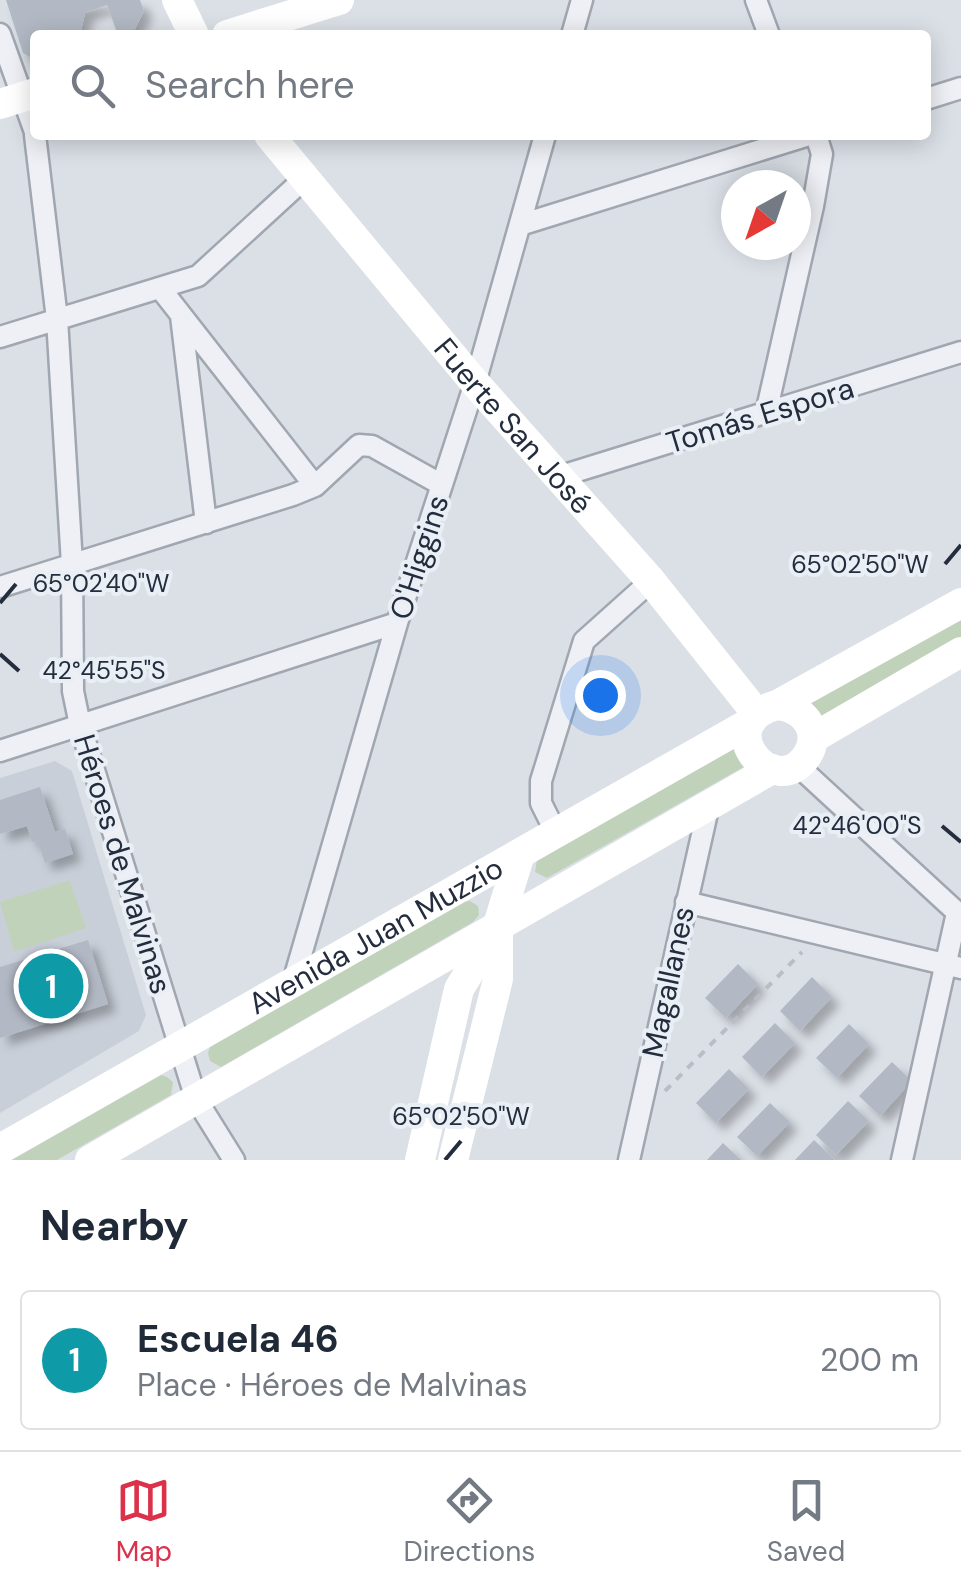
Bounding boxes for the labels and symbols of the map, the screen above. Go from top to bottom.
north arrow [721,170,811,260]
street label: Fuerte San José [426,330,601,522]
street label: Tomás Espora [662,368,858,462]
street label: O'Higgins [381,490,457,624]
text: 65°02'50"W [791,548,929,581]
text: 65°02'40"W [33,567,169,600]
text: 42°45'55"S [42,654,166,687]
your location [575,670,626,721]
street label: Héroes de Malvinas [65,729,181,999]
text: 42°46'00"S [793,809,921,842]
street label: Avenida Juan Muzzio [241,848,510,1023]
street label: Magallanes [633,903,703,1061]
pin: 1 [18,948,84,1024]
text: 65°02'50"W [392,1100,530,1133]

